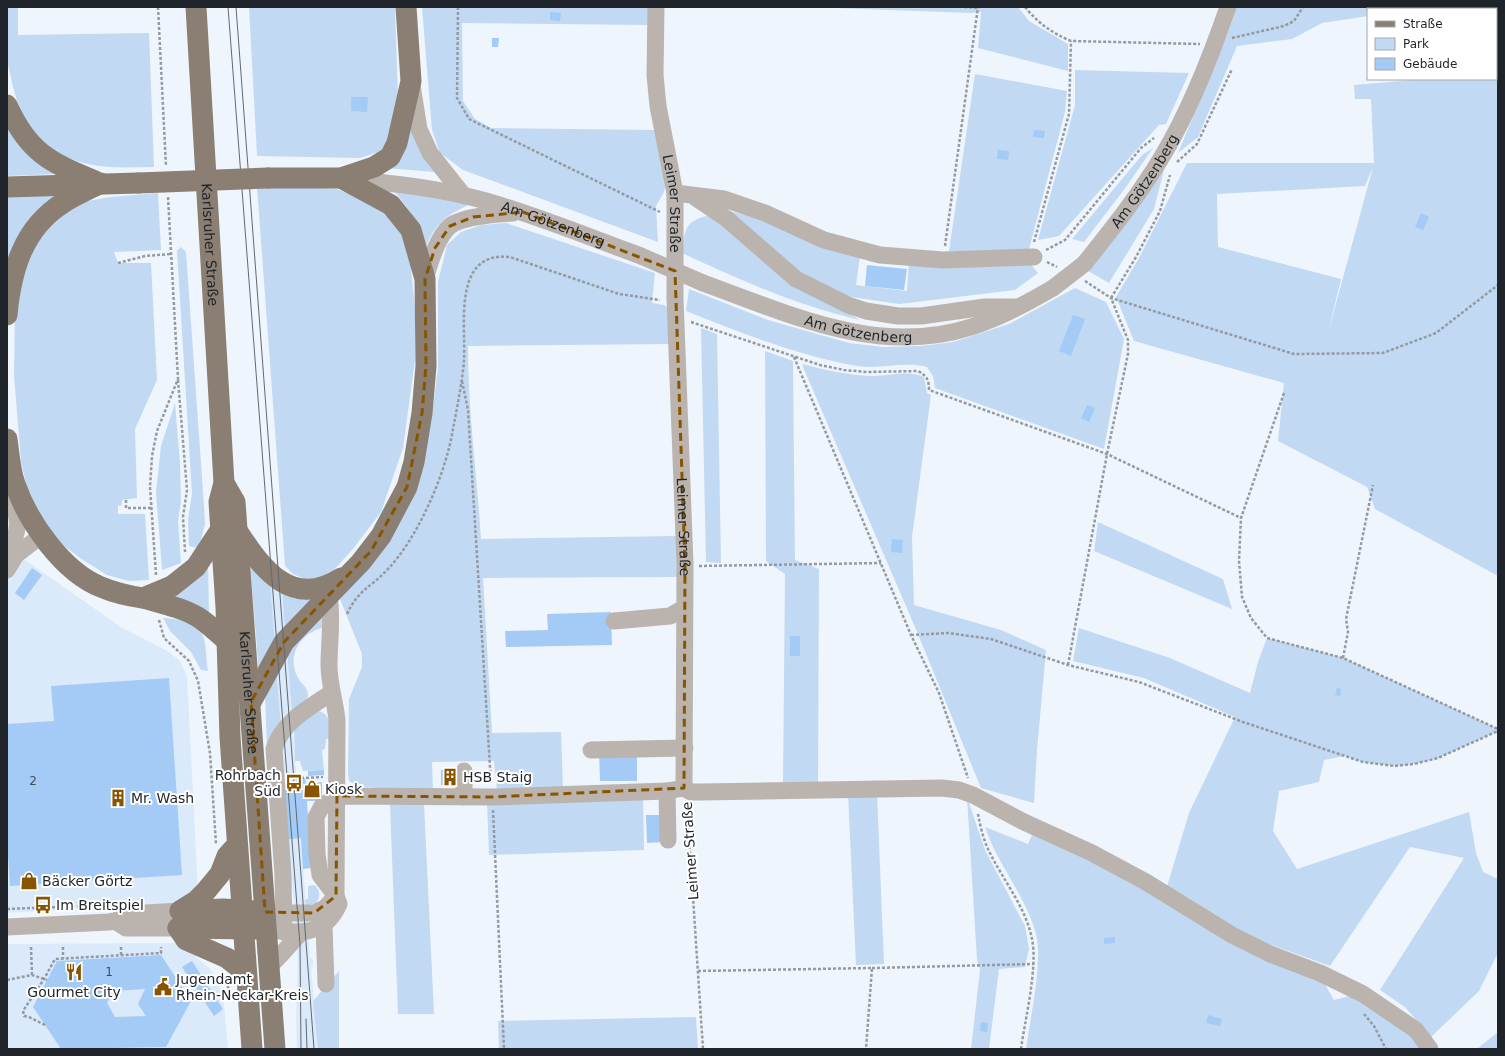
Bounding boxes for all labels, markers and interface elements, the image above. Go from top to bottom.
legend [1367,8,1497,80]
text: Straße [1403,17,1443,31]
text: Park [1403,37,1429,51]
text: Gebäude [1403,57,1457,71]
street label: Am Götzenberg [1108,131,1181,231]
street label: Leimer Straße [660,153,683,253]
street label: Karlsruher Straße [198,183,222,306]
street label: Am Götzenberg [499,198,607,250]
street label: Am Götzenberg [803,312,912,345]
street label: Leimer Straße [674,477,693,576]
street label: Karlsruher Straße [236,631,261,754]
place label: Rohrbach Süd [215,767,281,799]
building icon: HSB Staig [440,767,460,787]
place label: HSB Staig [463,769,532,785]
bus stop icon: Rohrbach Süd [284,773,304,793]
house number: 2 [29,774,37,788]
shop icon: Kiosk [302,779,322,799]
place label: Kiosk [325,781,363,797]
building icon: Mr. Wash [108,788,128,808]
place label: Mr. Wash [131,790,194,806]
street label: Leimer Straße [679,801,701,901]
shop icon: Bäcker Görtz [19,871,39,891]
place label: Bäcker Görtz [42,873,132,889]
bus stop icon: Im Breitspiel [33,895,53,915]
place label: Im Breitspiel [56,897,144,913]
restaurant icon: Gourmet City [64,962,84,982]
house number: 1 [105,965,113,979]
place label: Jugendamt Rhein-Neckar-Kreis [175,971,309,1003]
public building icon: Jugendamt Rhein-Neckar-Kreis [153,977,173,997]
place label: Gourmet City [27,984,121,1000]

